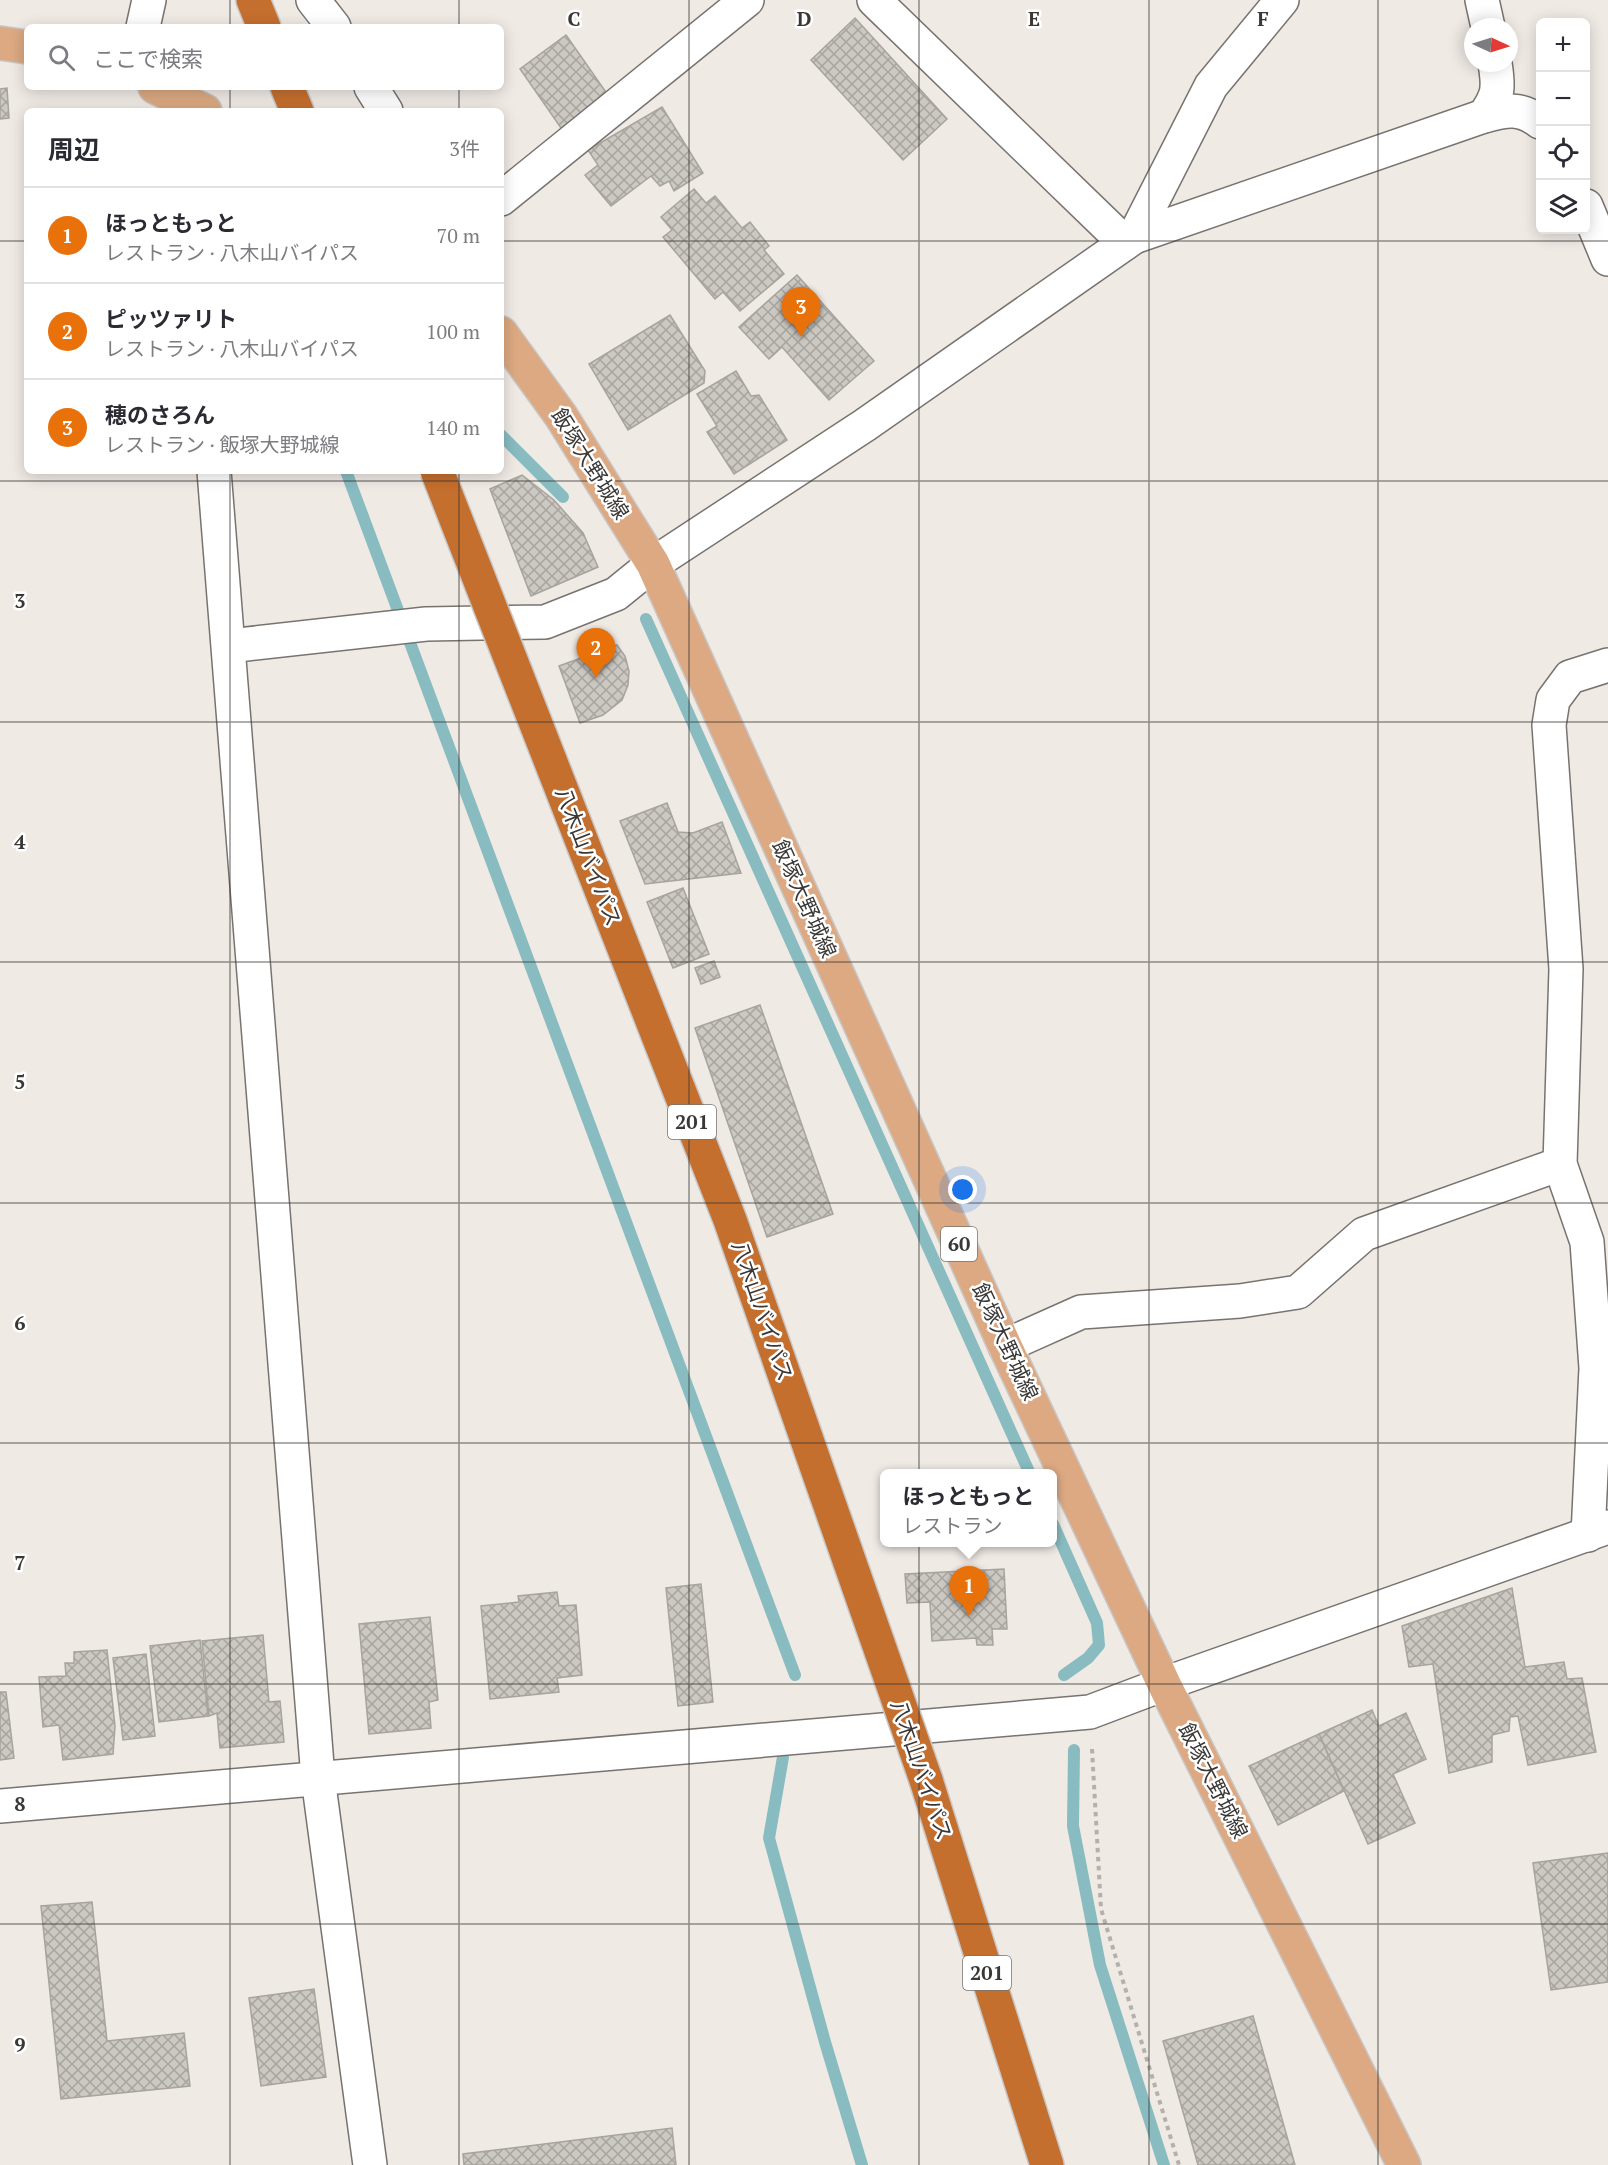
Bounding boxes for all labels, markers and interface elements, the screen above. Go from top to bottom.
text: C [567,5,581,32]
text: D [797,5,811,32]
text: E [1028,5,1040,32]
text: F [1257,5,1269,32]
north arrow [1464,18,1518,72]
map controls [1536,18,1590,234]
button: + [1536,18,1590,72]
search box [24,24,504,90]
icon: search [45,41,78,74]
text: ここで検索 [93,44,203,73]
button: − [1536,72,1590,126]
button: locate [1536,126,1590,180]
text: 周辺 [48,132,100,166]
text: 3件 [449,135,480,162]
button: layers [1536,180,1590,234]
text: ほっともっと [105,208,237,237]
text: 1 [62,222,73,249]
text: 70 m [437,222,480,249]
text: レストラン · 八木山バイパス [105,239,359,266]
pin: 3 [782,288,820,337]
text: ピッツァリト [105,304,237,333]
text: 2 [62,318,73,345]
text: 100 m [426,318,480,345]
text: レストラン · 八木山バイパス [105,335,359,362]
text: 穂のさろん [105,400,215,429]
street label: 飯塚大野城線 [546,403,636,524]
text: 3 [62,414,73,441]
text: 140 m [426,414,480,441]
text: レストラン · 飯塚大野城線 [105,431,340,458]
text: 3 [14,587,26,614]
pin: 2 [576,628,616,678]
street label: 八木山バイパス [550,783,628,930]
text: 4 [14,828,26,855]
street label: 飯塚大野城線 [766,835,843,962]
text: 5 [14,1068,26,1095]
road number: 201 [668,1105,716,1139]
your location [948,1175,977,1204]
road number: 60 [941,1227,977,1261]
street label: 八木山バイパス [726,1237,800,1385]
street label: 飯塚大野城線 [967,1279,1045,1405]
text: 6 [14,1309,26,1336]
popup [880,1469,1057,1547]
text: ほっともっと [902,1481,1035,1510]
text: レストラン [902,1512,1002,1539]
text: 7 [14,1549,26,1576]
pin: 1 [950,1566,988,1616]
street label: 八木山バイパス [885,1696,959,1844]
street label: 飯塚大野城線 [1173,1718,1255,1843]
text: 8 [14,1790,26,1817]
road number: 201 [963,1956,1011,1990]
text: 9 [14,2031,26,2058]

